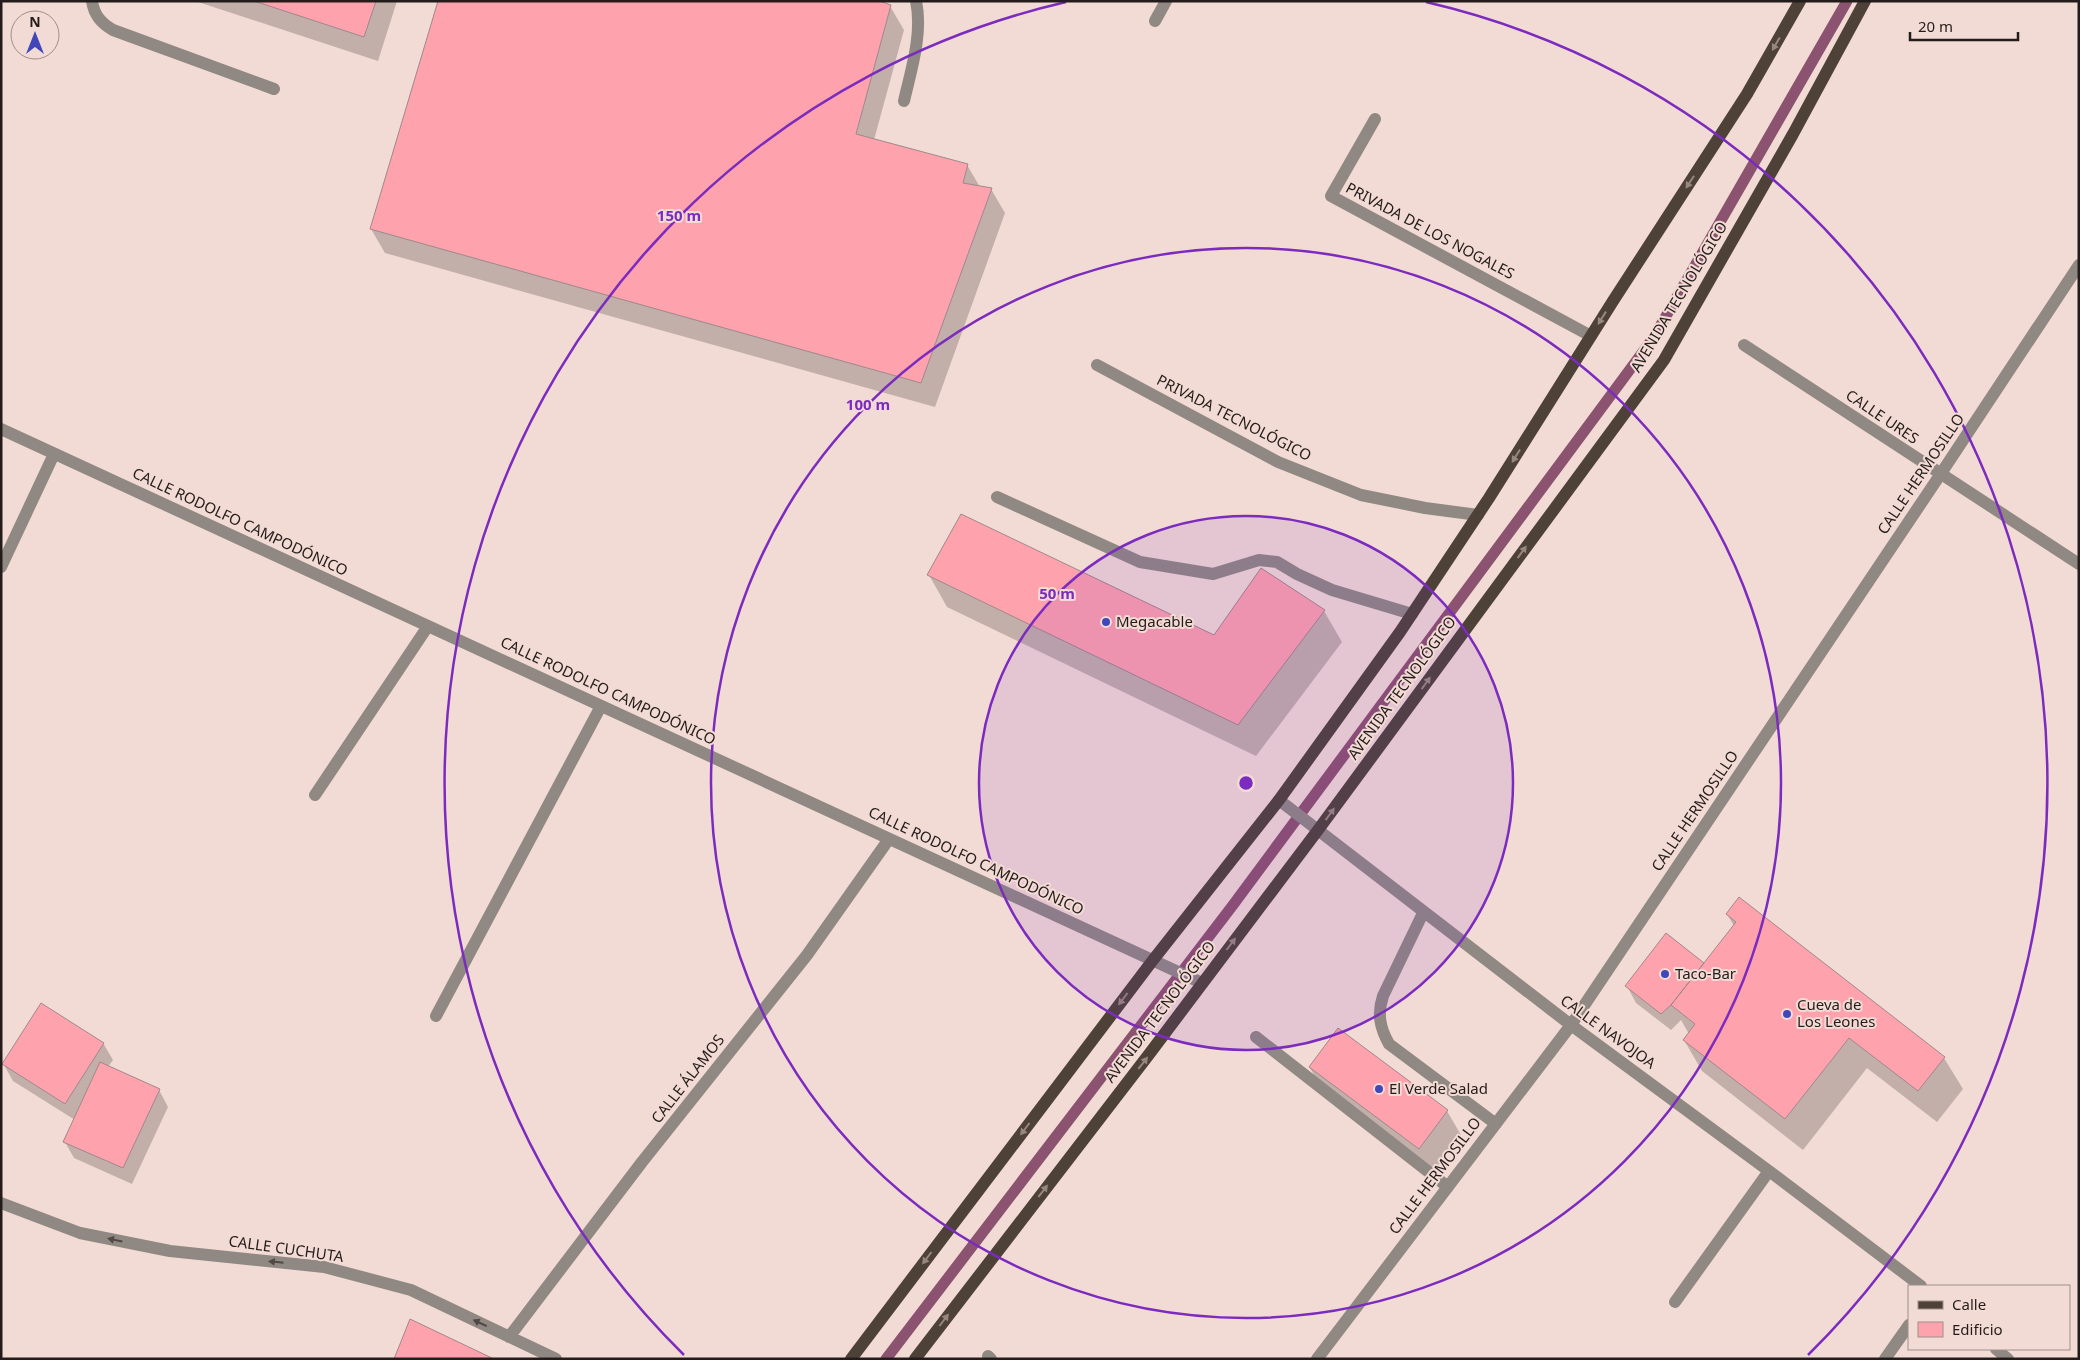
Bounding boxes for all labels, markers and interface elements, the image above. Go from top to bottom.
north arrow [10,10,60,60]
scale bar [1910,10,2018,42]
text: N [29,12,41,31]
text: 20 m [1918,16,1953,36]
one-way arrow [1771,37,1780,50]
one-way arrow [1685,175,1695,189]
street label: PRIVADA DE LOS NOGALES [1343,177,1518,283]
text: 150 m [657,205,701,225]
street label: AVENIDA TECNOLÓGICO [1625,217,1731,376]
one-way arrow [1597,312,1607,325]
street label: PRIVADA TECNOLÓGICO [1154,369,1315,465]
street label: CALLE URES [1842,384,1923,448]
text: 100 m [846,394,890,414]
street label: CALLE HERMOSILLO [1872,409,1968,538]
one-way arrow [1511,449,1520,463]
street label: CALLE RODOLFO CAMPODÓNICO [129,462,351,580]
one-way arrow [1517,546,1527,559]
text: 50 m [1039,583,1075,603]
place label: Megacable [1116,611,1193,631]
street label: AVENIDA TECNOLÓGICO [1342,612,1460,763]
marker: Megacable [1100,616,1112,628]
street label: CALLE RODOLFO CAMPODÓNICO [497,631,719,749]
one-way arrow [1420,677,1431,690]
street label: CALLE HERMOSILLO [1646,746,1742,875]
centre of rings [1237,774,1255,792]
street label: CALLE RODOLFO CAMPODÓNICO [865,801,1087,919]
one-way arrow [1324,808,1335,821]
street label: AVENIDA TECNOLÓGICO [1099,937,1219,1086]
one-way arrow [1226,938,1237,951]
place label: Taco-Bar [1675,963,1736,983]
marker: Taco-Bar [1659,968,1671,980]
street label: CALLE NAVOJOA [1557,990,1661,1073]
one-way arrow [1118,992,1128,1006]
place label: Cueva de Los Leones [1797,994,1875,1031]
marker: Cueva de Los Leones [1781,1008,1793,1020]
street label: CALLE ÁLAMOS [646,1030,728,1127]
one-way arrow [1137,1057,1148,1070]
place label: El Verde Salad [1389,1078,1488,1098]
marker: El Verde Salad [1373,1083,1385,1095]
street label: CALLE HERMOSILLO [1384,1113,1485,1238]
one-way arrow [1020,1122,1030,1136]
one-way arrow [1038,1185,1049,1198]
street label: CALLE CUCHUTA [227,1230,345,1266]
one-way arrow [107,1236,122,1244]
one-way arrow [922,1251,933,1264]
one-way arrow [267,1258,283,1266]
legend [1908,1285,2070,1350]
text: Calle [1952,1294,1986,1314]
one-way arrow [939,1313,949,1327]
one-way arrow [473,1319,487,1327]
text: Edificio [1952,1319,2003,1339]

